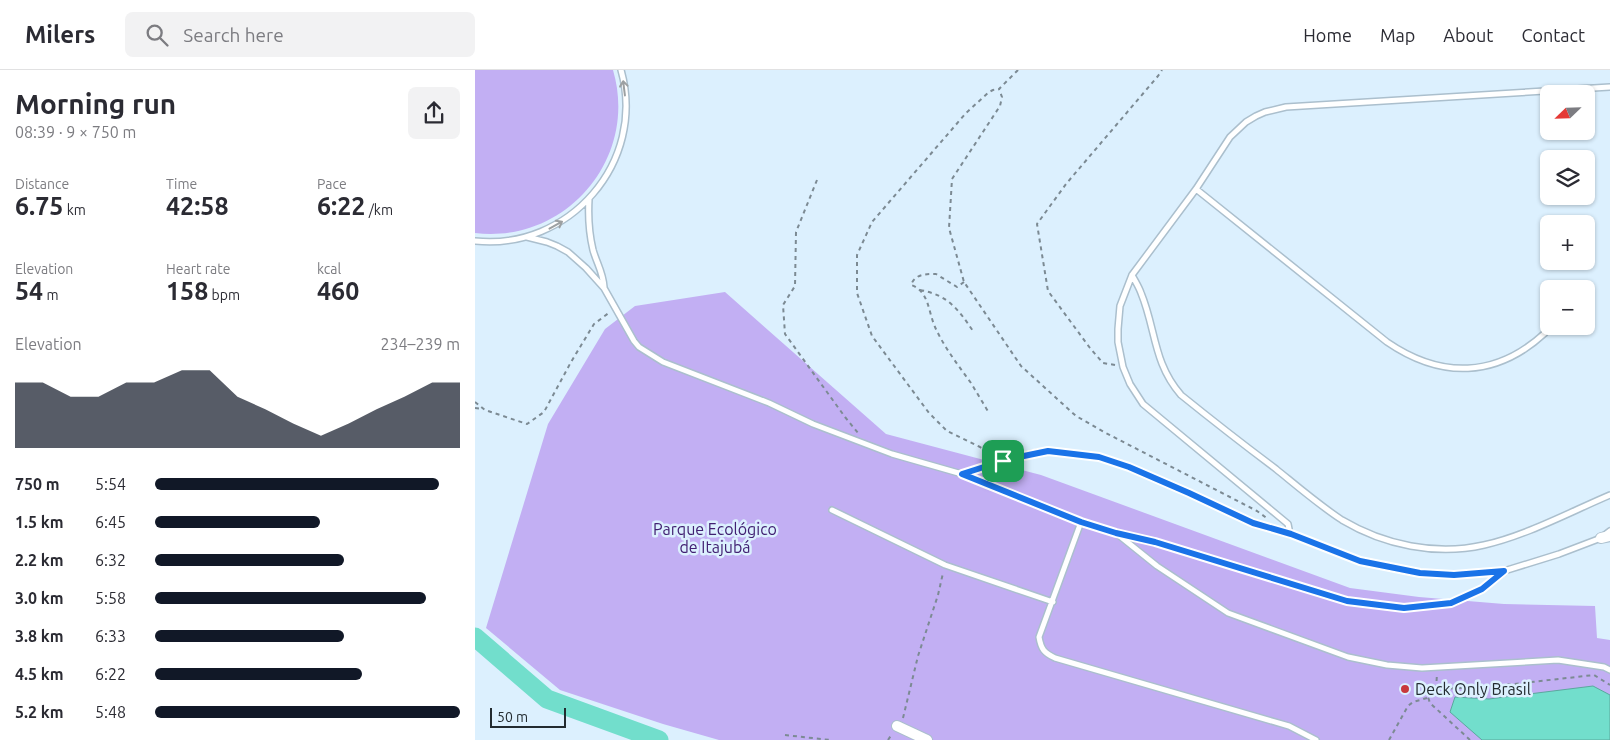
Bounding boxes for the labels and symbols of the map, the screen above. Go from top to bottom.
one-way arrow [619,81,629,97]
north arrow [1540,85,1595,140]
one-way arrow [548,219,562,229]
pin [982,440,1024,482]
park label: Parque Ecológico de Itajubá [653,520,777,556]
place label: Deck Only Brasil [1415,680,1531,698]
marker: Deck Only Brasil [1399,683,1411,695]
scale bar [490,705,566,728]

